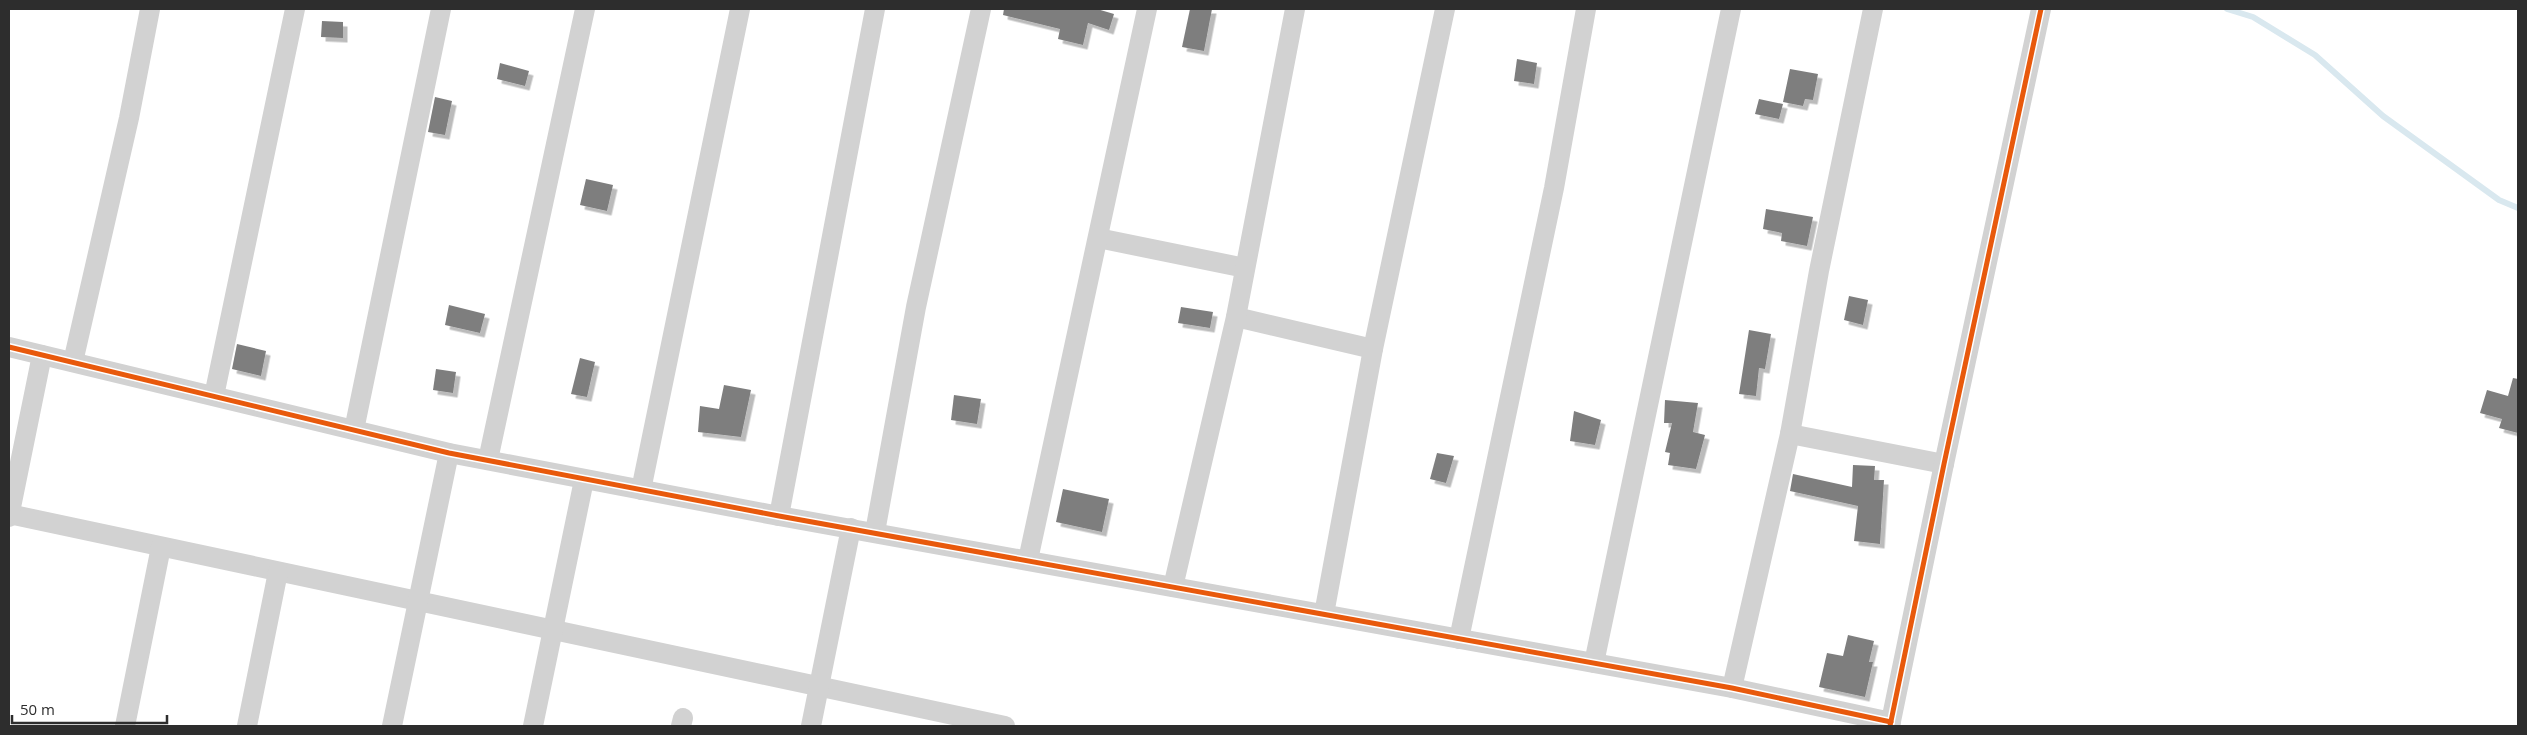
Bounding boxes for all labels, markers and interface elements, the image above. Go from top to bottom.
scale bar [12,692,168,724]
text: 50 m [20,699,55,719]

